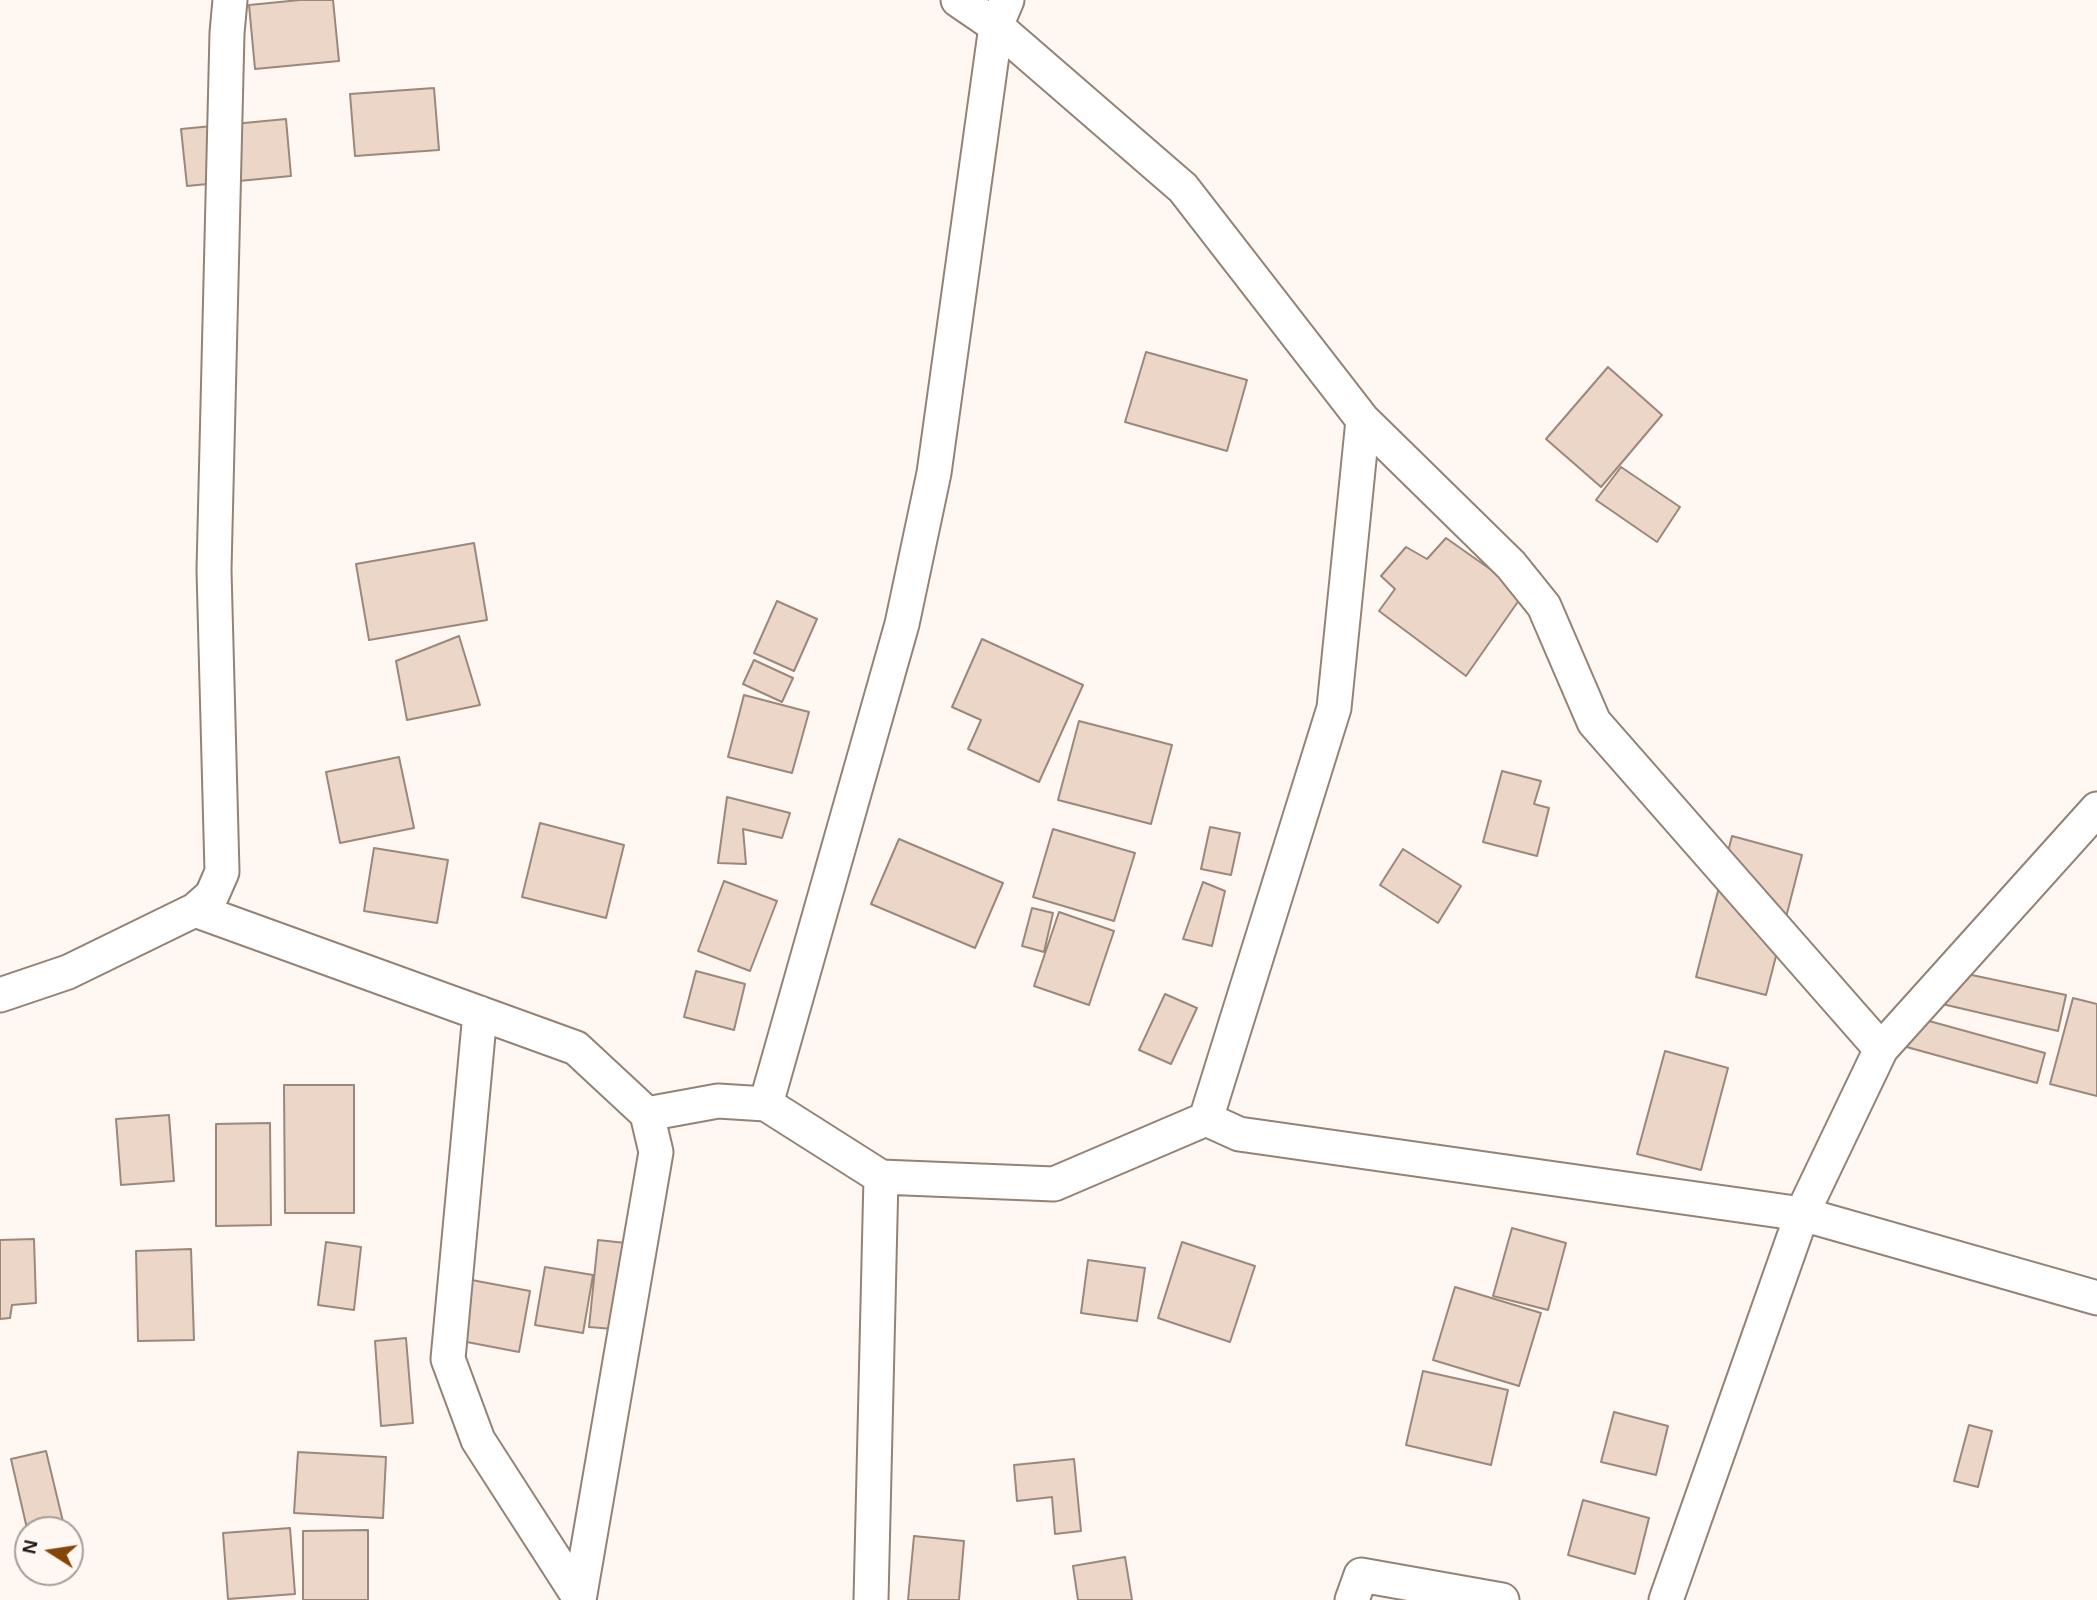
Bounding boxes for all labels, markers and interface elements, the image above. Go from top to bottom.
north arrow [14,1516,84,1586]
text: N [18,1538,42,1556]

